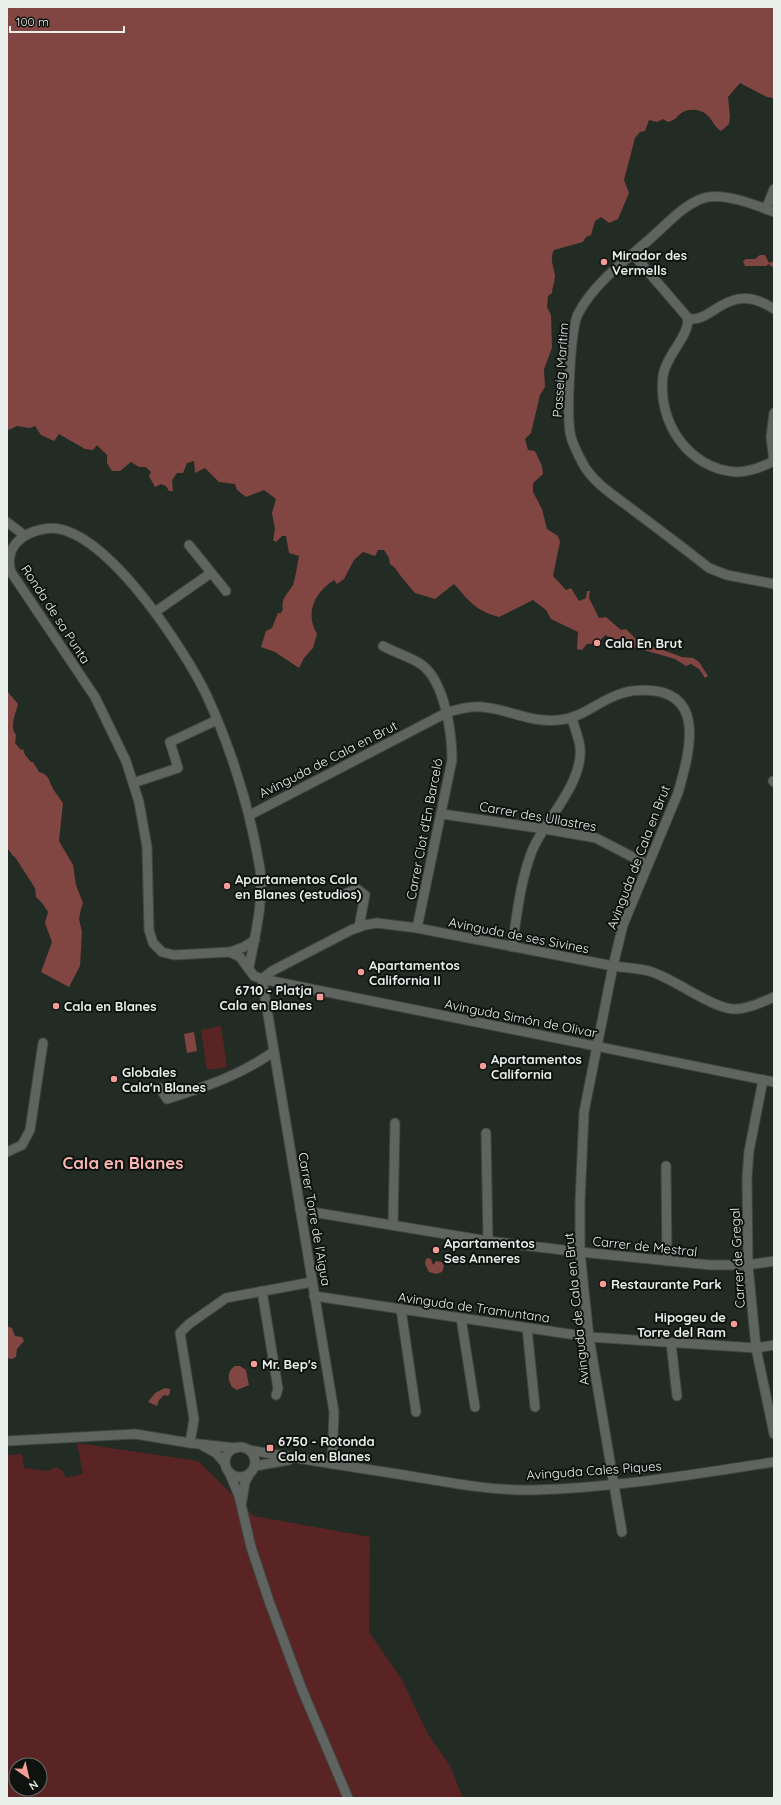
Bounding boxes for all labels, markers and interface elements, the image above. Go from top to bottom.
scale bar [10,8,124,34]
text: 100 m [16,14,49,29]
place label: Mirador des Vermells [612,247,687,278]
marker: Mirador des Vermells [599,257,609,267]
street label: Passeig Marítim [549,322,571,418]
street label: Ronda de sa Punta [18,562,94,666]
place label: Cala En Brut [605,635,683,651]
marker: Cala En Brut [592,638,602,648]
street label: Avinguda de Cala en Brut [256,717,400,801]
street label: Carrer Clot d'En Barceló [402,757,446,901]
street label: Avinguda de Cala en Brut [603,783,673,931]
street label: Carrer des Ullastres [478,798,598,834]
place label: Apartamentos Cala en Blanes (estudios) [235,871,362,902]
marker: Apartamentos Cala en Blanes (estudios) [222,881,232,891]
street label: Avinguda de ses Sivines [448,914,590,956]
place label: Apartamentos California II [369,957,460,988]
marker: Apartamentos California II [356,967,366,977]
place label: 6710 - Platja Cala en Blanes [219,982,312,1013]
marker: 6710 - Platja Cala en Blanes [315,992,325,1002]
street label: Avinguda Simón de Olivar [443,995,599,1041]
place label: Cala en Blanes [64,998,157,1014]
marker: Cala en Blanes [51,1001,61,1011]
place label: Apartamentos California [491,1051,582,1082]
marker: Apartamentos California [478,1061,488,1071]
place label: Globales Cala'n Blanes [122,1064,206,1095]
marker: Globales Cala'n Blanes [109,1074,119,1084]
street label: Carrer Torre de l'Aigua [295,1151,335,1287]
district label: Cala en Blanes [63,1152,184,1173]
street label: Carrer de Gregal [726,1207,748,1309]
street label: Avinguda de Cala en Brut [560,1232,592,1386]
street label: Carrer de Mestral [592,1233,698,1259]
place label: Apartamentos Ses Anneres [444,1235,535,1266]
marker: Apartamentos Ses Anneres [431,1245,441,1255]
place label: Restaurante Park [611,1276,722,1292]
marker: Restaurante Park [598,1279,608,1289]
street label: Avinguda de Tramuntana [397,1288,551,1326]
place label: Hipogeu de Torre del Ram [637,1309,726,1340]
marker: Hipogeu de Torre del Ram [729,1319,739,1329]
place label: Mr. Bep's [262,1356,317,1372]
marker: Mr. Bep's [249,1359,259,1369]
place label: 6750 - Rotonda Cala en Blanes [278,1433,375,1464]
marker: 6750 - Rotonda Cala en Blanes [265,1443,275,1453]
street label: Avinguda Cales Piques [526,1457,662,1483]
north arrow [8,1757,48,1797]
text: N [26,1777,41,1793]

